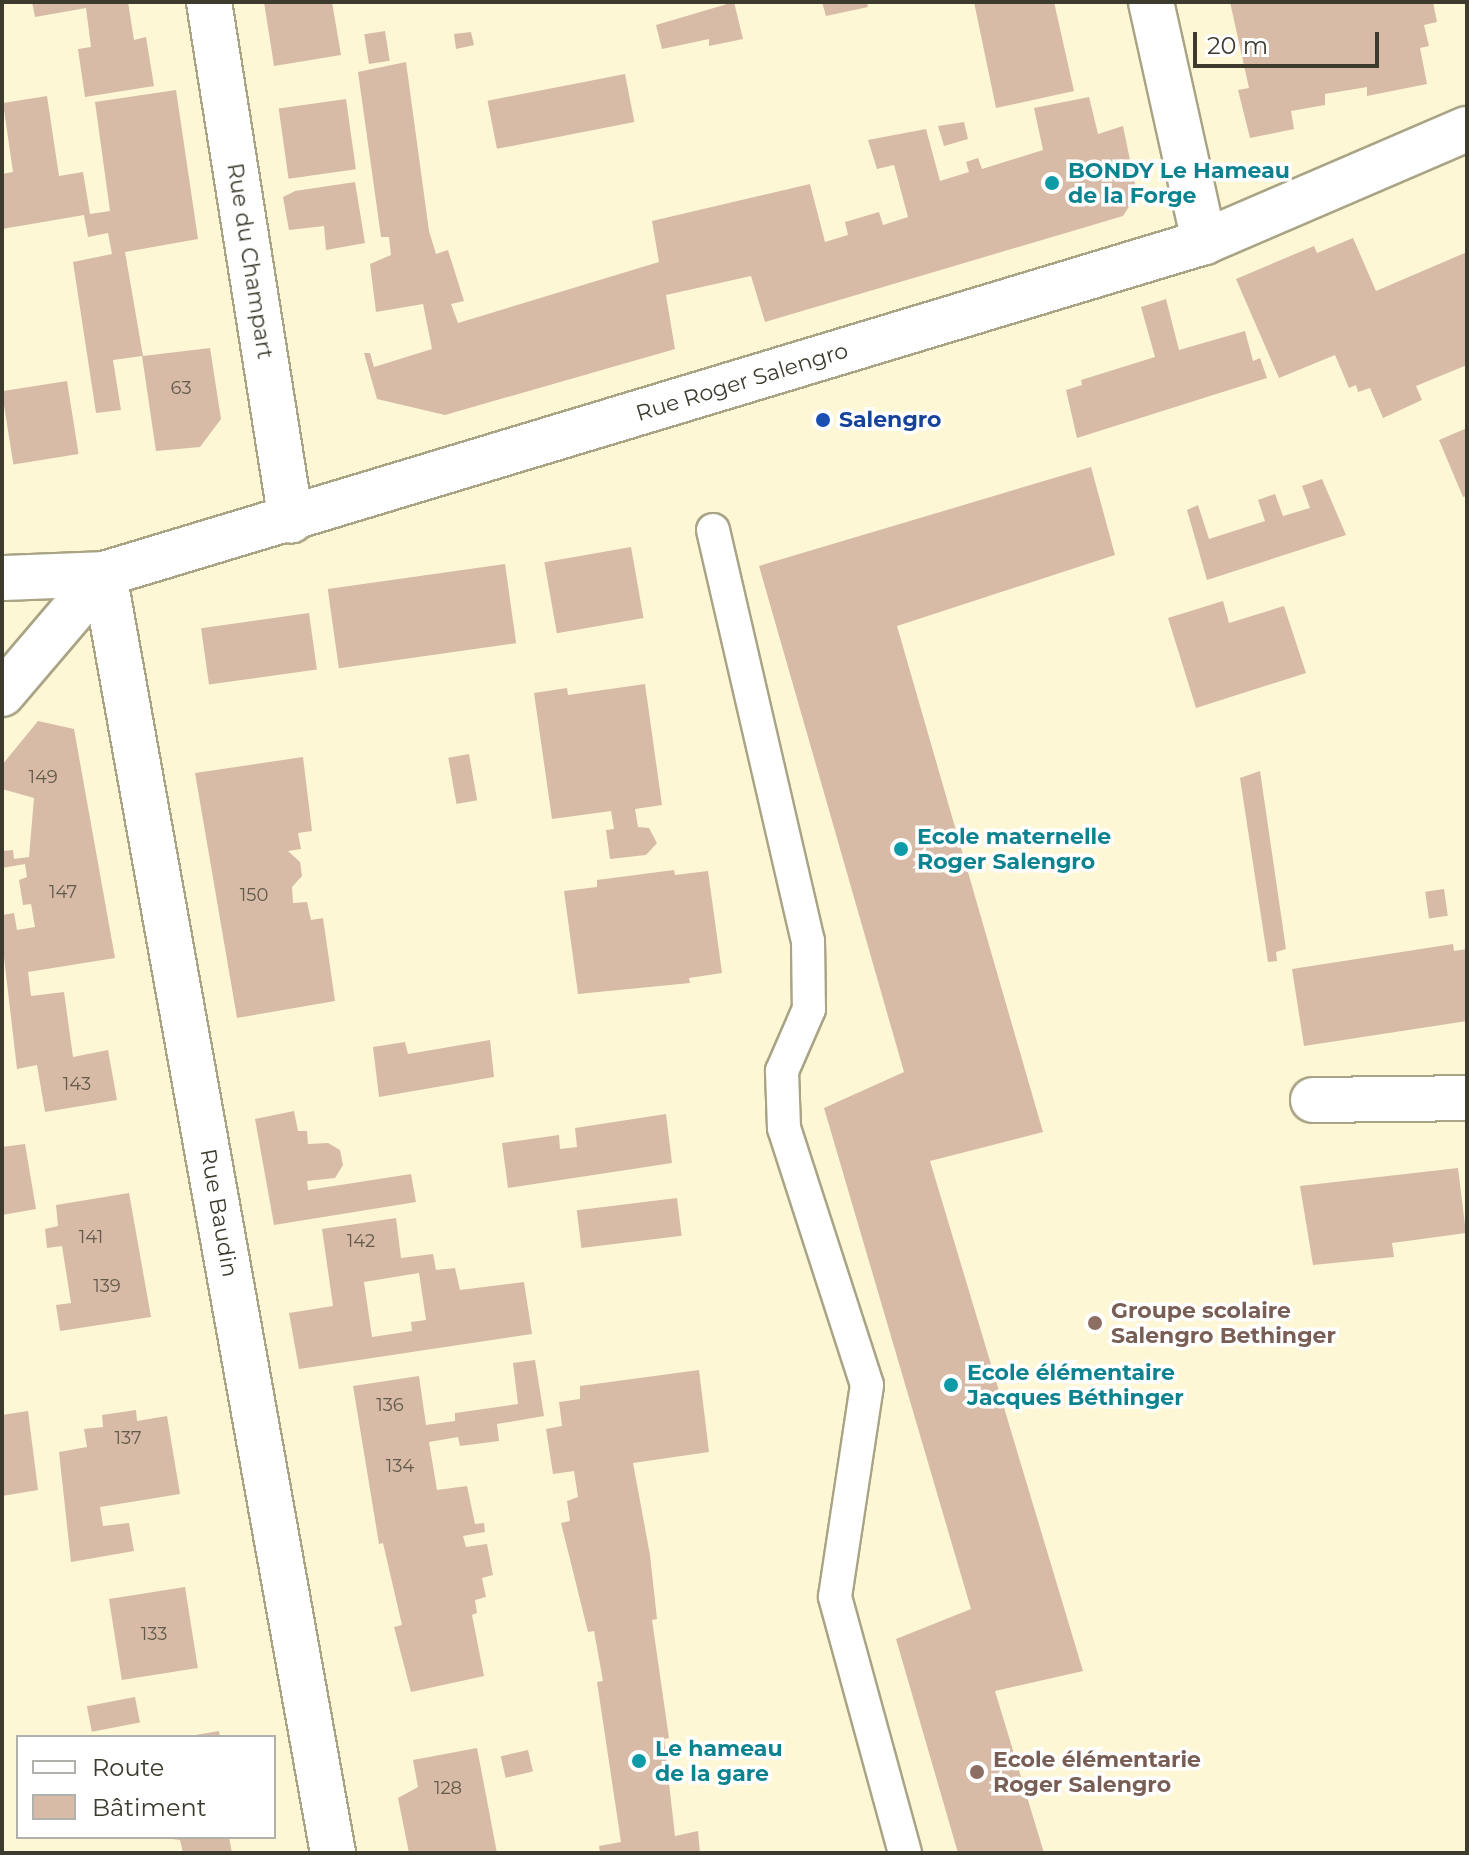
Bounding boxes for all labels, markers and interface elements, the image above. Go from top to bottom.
scale bar [1197,16,1383,66]
text: 20 m [1207,31,1268,60]
place label: BONDY Le Hameau de la Forge [1068,157,1290,208]
street label: Rue du Champart [221,161,279,361]
marker: BONDY Le Hameau de la Forge [1043,174,1061,192]
street label: Rue Roger Salengro [633,337,851,427]
house number: 63 [170,377,192,399]
place label: Salengro [839,407,942,433]
marker: Salengro [814,411,832,429]
house number: 149 [28,766,58,788]
place label: Ecole maternelle Roger Salengro [917,823,1111,874]
marker: Ecole maternelle Roger Salengro [892,840,910,858]
house number: 147 [49,881,77,903]
house number: 150 [240,884,268,906]
house number: 143 [63,1073,91,1095]
street label: Rue Baudin [195,1147,243,1279]
house number: 141 [79,1226,103,1248]
house number: 142 [347,1230,375,1252]
house number: 139 [93,1275,121,1297]
place label: Groupe scolaire Salengro Bethinger [1111,1297,1336,1348]
marker: Groupe scolaire Salengro Bethinger [1086,1314,1104,1332]
place label: Ecole élémentaire Jacques Béthinger [967,1359,1184,1410]
marker: Ecole élémentaire Jacques Béthinger [942,1376,960,1394]
house number: 136 [376,1394,404,1416]
house number: 137 [114,1427,142,1449]
house number: 134 [386,1455,414,1477]
house number: 133 [141,1623,167,1645]
legend [16,1735,276,1839]
place label: Le hameau de la gare [655,1735,782,1786]
place label: Ecole élémentarie Roger Salengro [993,1746,1201,1798]
marker: Le hameau de la gare [630,1752,648,1770]
text: Route [92,1753,164,1782]
marker: Ecole élémentarie Roger Salengro [968,1763,986,1781]
house number: 128 [434,1777,462,1799]
text: Bâtiment [92,1793,206,1822]

